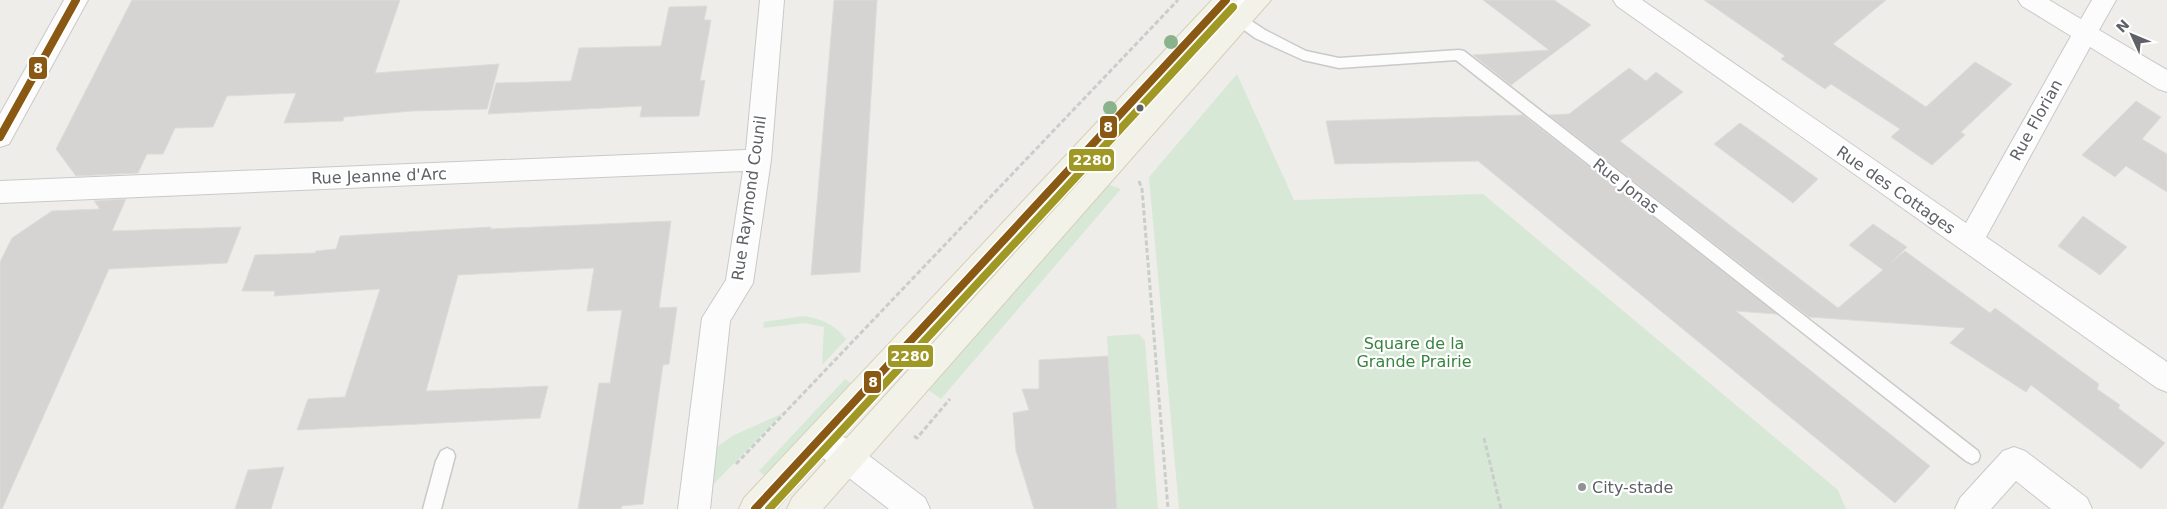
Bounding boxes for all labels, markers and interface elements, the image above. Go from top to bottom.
north arrow [2107,10,2157,60]
text: N [2113,16,2132,36]
line badge: 8 [28,56,48,80]
text: 8 [33,60,43,76]
street label: Rue Florian [2006,76,2066,164]
unlabelled marker [1135,103,1145,113]
street label: Rue Raymond Counil [728,114,770,282]
line badge: 8 [1099,115,1118,139]
text: 8 [1103,119,1113,135]
street label: Rue des Cottages [1833,142,1959,238]
line badge: 2280 [1068,148,1115,172]
text: 2280 [1073,152,1112,168]
street label: Rue Jonas [1589,154,1663,218]
street label: Rue Jeanne d'Arc [311,164,447,188]
park label: Square de la Grande Prairie [1356,334,1472,371]
line badge: 2280 [887,344,934,368]
text: 2280 [891,348,930,364]
line badge: 8 [863,370,882,394]
text: 8 [868,374,878,390]
place label: City-stade [1592,478,1673,497]
marker: City-stade [1576,481,1588,493]

